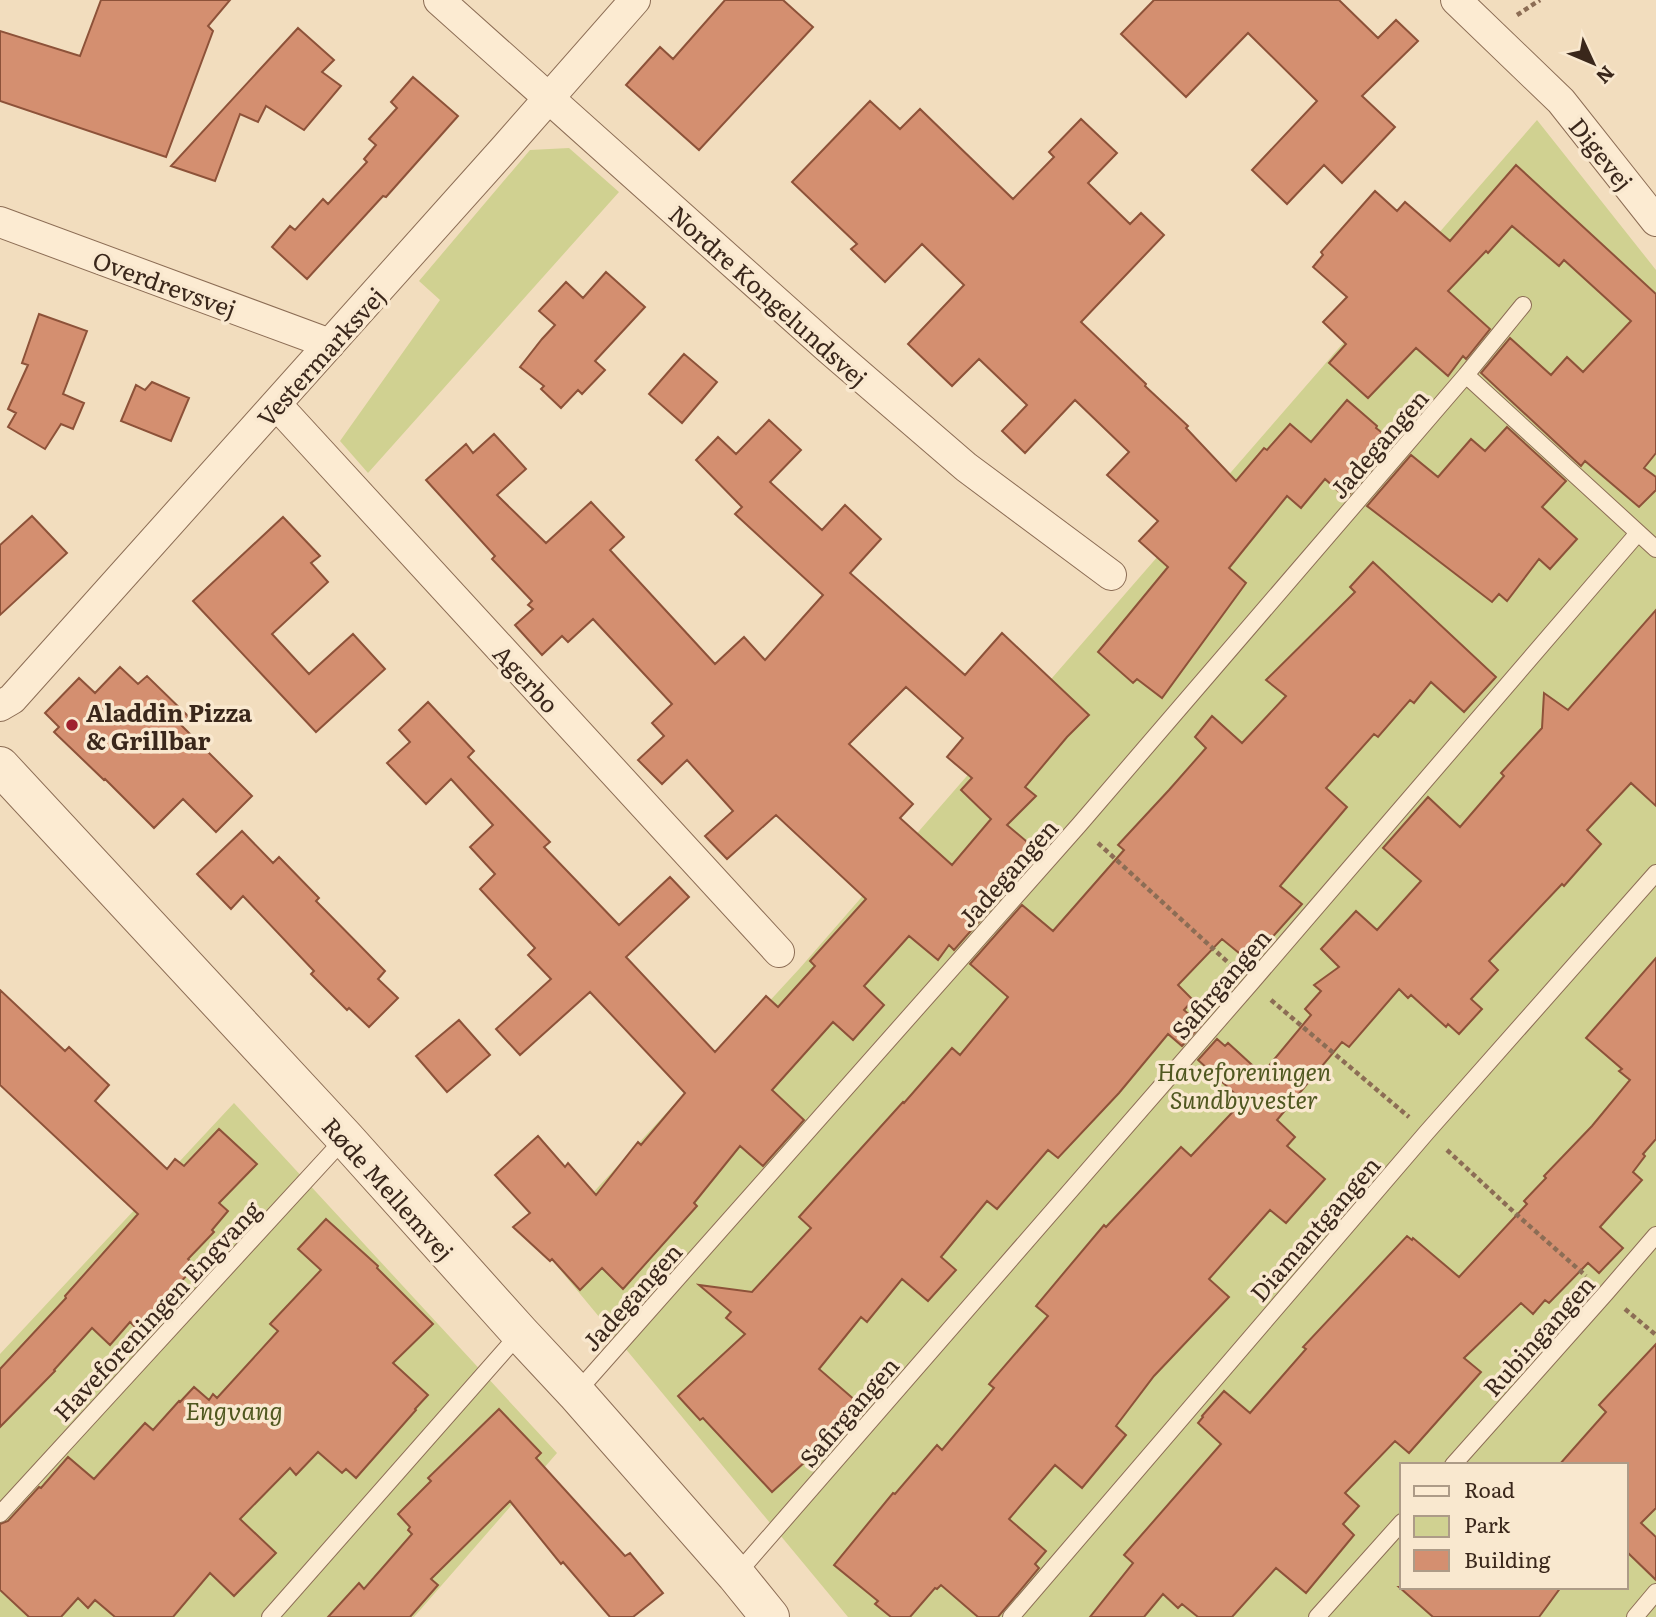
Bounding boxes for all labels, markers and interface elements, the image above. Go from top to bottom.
north arrow [1558,28,1628,98]
text: N [1590,60,1622,91]
street label: Digevej [1562,109,1642,197]
street label: Nordre Kongelundsvej [662,196,876,394]
street label: Overdrevsvej [88,241,242,325]
street label: Vestermarksvej [248,279,392,433]
street label: Jadegangen [1321,381,1436,505]
street label: Agerbo [486,636,568,720]
place label: Aladdin Pizza & Grillbar [86,694,252,757]
marker: Aladdin Pizza & Grillbar [64,717,80,733]
street label: Jadegangen [949,810,1065,934]
street label: Safirgangen [1162,920,1278,1046]
park label: Haveforeningen Sundbyvester [1157,1053,1331,1116]
street label: Røde Mellemvej [315,1109,463,1267]
street label: Diamantgangen [1241,1148,1387,1308]
street label: Haveforeningen Engvang [46,1194,266,1426]
street label: Jadegangen [573,1234,689,1358]
street label: Rubingangen [1474,1267,1602,1403]
street label: Safirgangen [790,1348,906,1474]
park label: Engvang [185,1395,283,1423]
legend [1400,1463,1628,1589]
text: Road [1464,1473,1515,1504]
text: Park [1464,1508,1510,1539]
text: Building [1464,1543,1551,1574]

